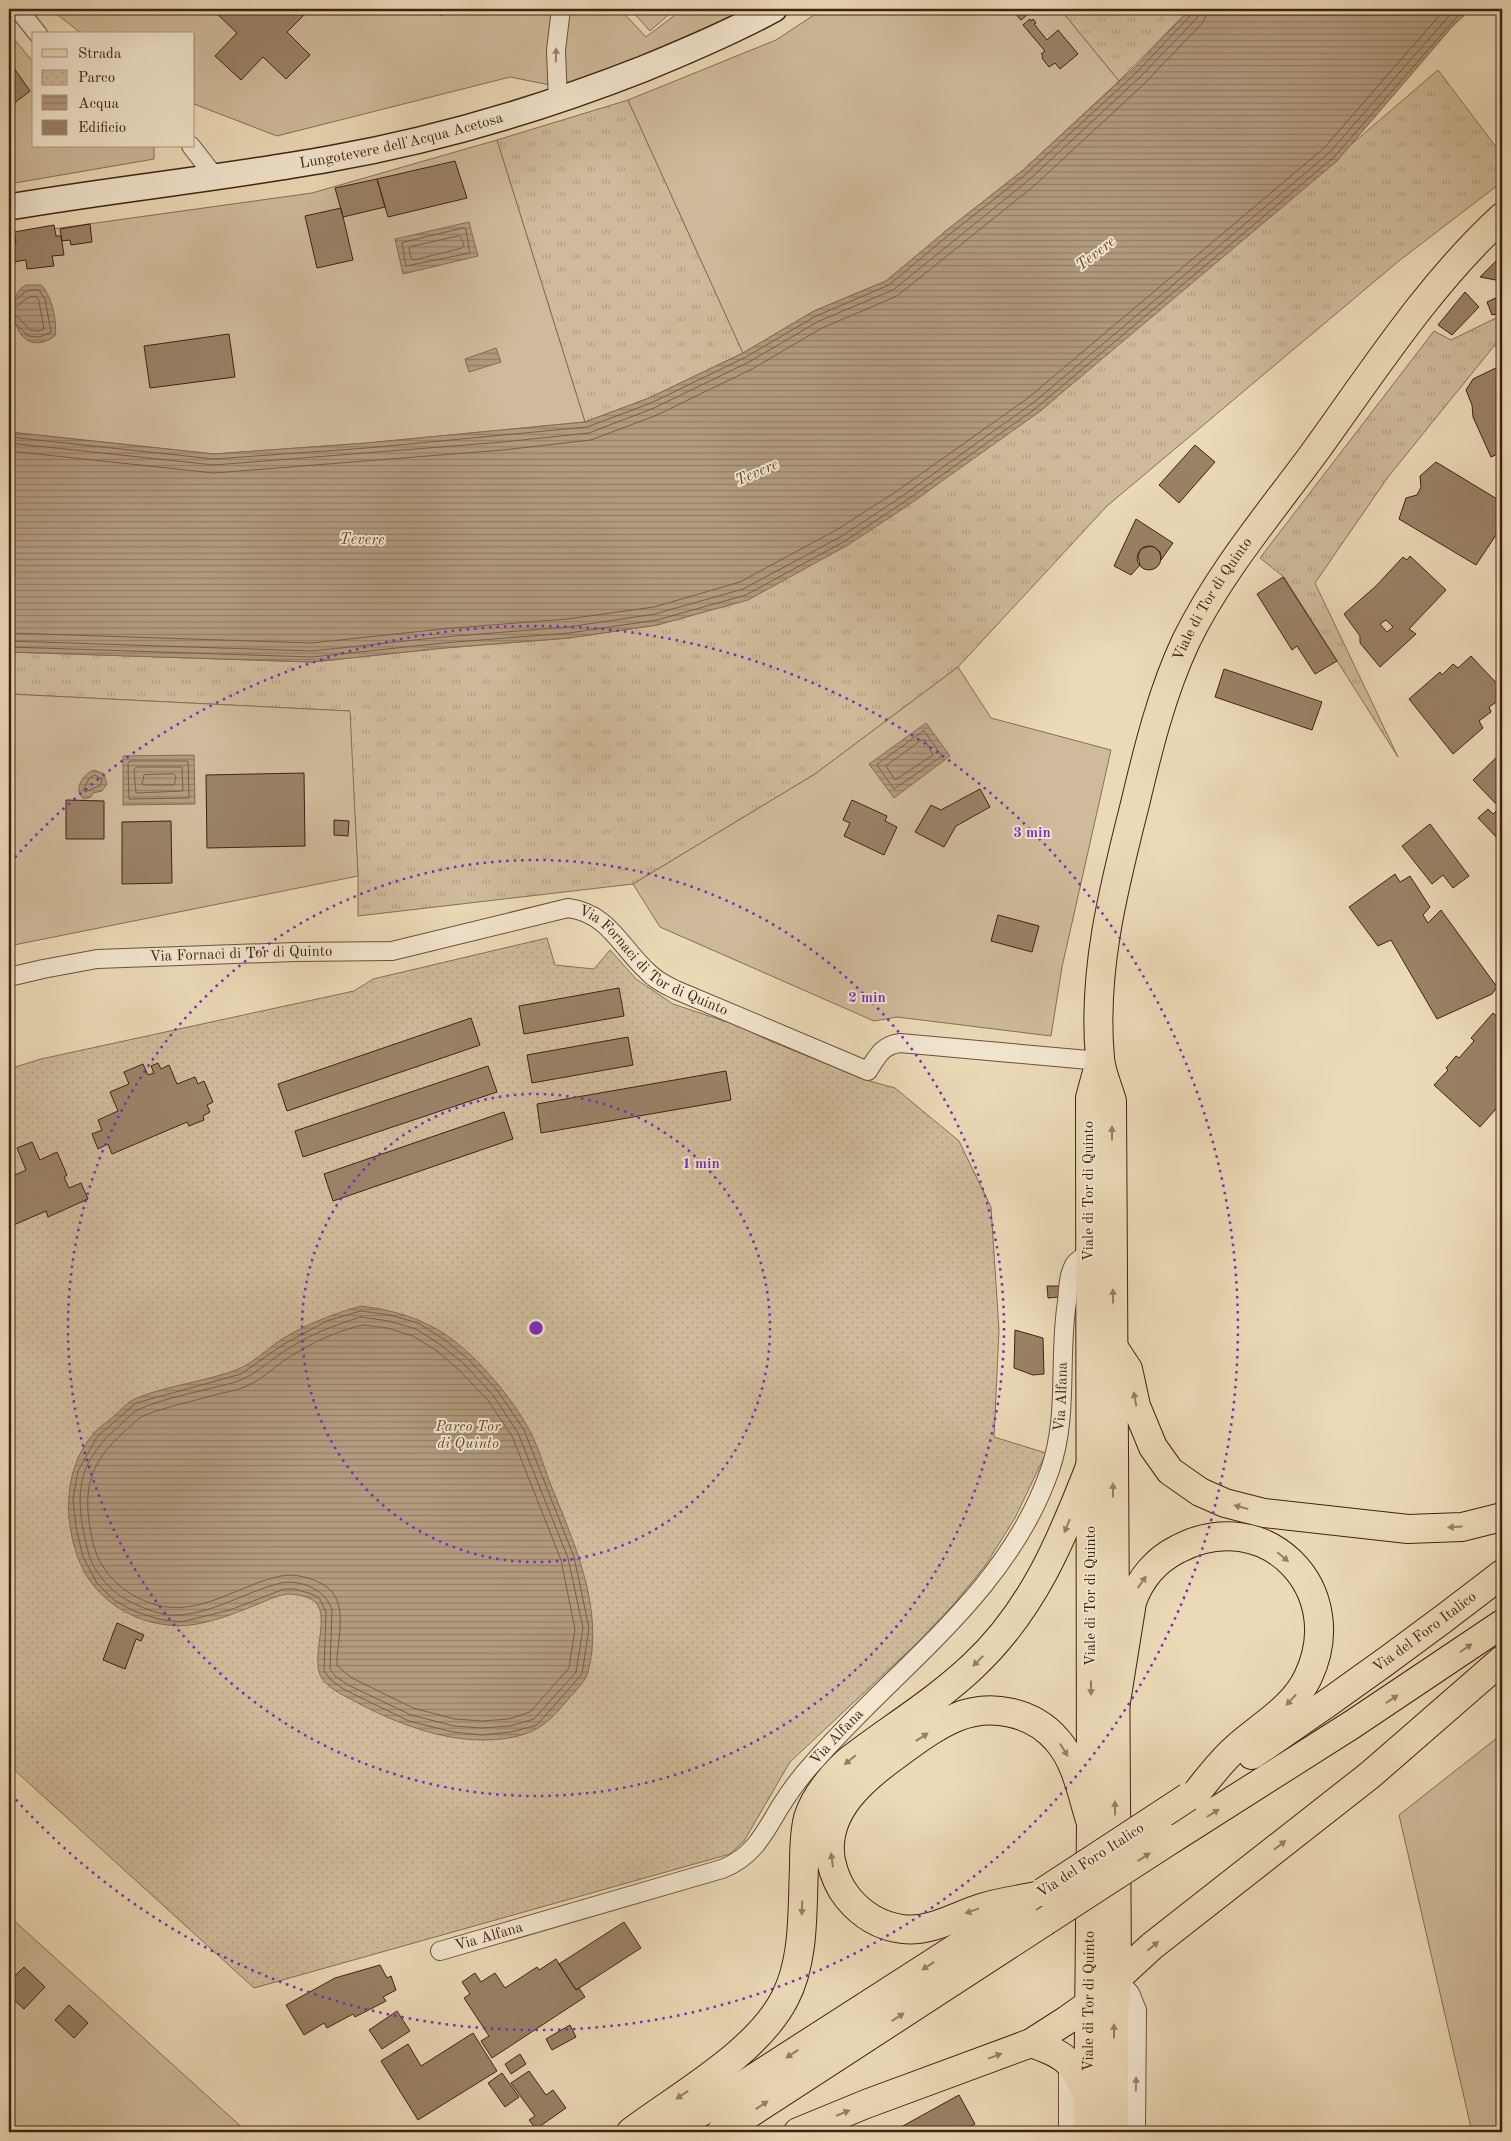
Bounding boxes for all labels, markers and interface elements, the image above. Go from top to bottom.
legend [32,32,195,148]
text: Strada [78,47,122,62]
one-way arrow [552,47,560,63]
text: Parco [78,71,115,86]
text: Acqua [78,97,120,112]
street label: Lungotevere dell'Acqua Acetosa [298,110,505,171]
text: Edificio [78,121,126,136]
water label: Tevere [1073,234,1119,274]
water label: Tevere [733,456,781,489]
water label: Tevere [339,532,385,548]
street label: Viale di Tor di Quinto [1171,535,1255,663]
text: 3 min [1013,826,1051,841]
street label: Via Fornaci di Tor di Quinto [577,903,730,1019]
street label: Via Fornaci di Tor di Quinto [149,944,332,965]
text: 2 min [848,991,886,1006]
street label: Viale di Tor di Quinto [1082,1121,1097,1261]
one-way arrow [1108,1125,1116,1141]
text: 1 min [682,1157,720,1172]
one-way arrow [1109,1288,1117,1304]
centre of rings [527,1319,545,1337]
street label: Via Alfana [1052,1361,1070,1433]
one-way arrow [1130,1390,1138,1406]
park label: Parco Tor di Quinto [435,1420,501,1452]
one-way arrow [1109,1482,1117,1498]
one-way arrow [1234,1503,1249,1511]
one-way arrow [1063,1519,1071,1534]
one-way arrow [1446,1523,1462,1531]
street label: Viale di Tor di Quinto [1084,1526,1099,1666]
one-way arrow [1277,1551,1289,1563]
one-way arrow [1137,1575,1147,1589]
street label: Via del Foro Italico [1370,1589,1479,1675]
one-way arrow [1460,1644,1473,1653]
one-way arrow [972,1655,984,1667]
one-way arrow [1087,1680,1095,1696]
one-way arrow [1285,1694,1297,1706]
one-way arrow [1385,1694,1398,1703]
street label: Via Alfana [808,1706,867,1768]
one-way arrow [916,1732,929,1742]
one-way arrow [1060,1744,1069,1757]
one-way arrow [843,1755,856,1766]
one-way arrow [1111,1799,1119,1815]
one-way arrow [1206,1808,1220,1817]
street label: Via del Foro Italico [1035,1821,1147,1901]
one-way arrow [1274,1840,1287,1851]
one-way arrow [827,1851,835,1867]
one-way arrow [1137,1852,1150,1862]
one-way arrow [798,1900,806,1916]
one-way arrow [964,1907,979,1915]
street label: Via Alfana [453,1920,525,1954]
street label: Viale di Tor di Quinto [1081,1931,1097,2071]
one-way arrow [1146,1941,1159,1952]
one-way arrow [922,1961,935,1970]
one-way arrow [891,2012,905,2021]
one-way arrow [1110,2023,1118,2039]
one-way arrow [785,2049,798,2059]
one-way arrow [988,2052,1003,2060]
one-way arrow [1133,2075,1141,2091]
one-way arrow [675,2090,689,2100]
one-way arrow [755,2100,768,2110]
one-way arrow [836,2109,850,2117]

